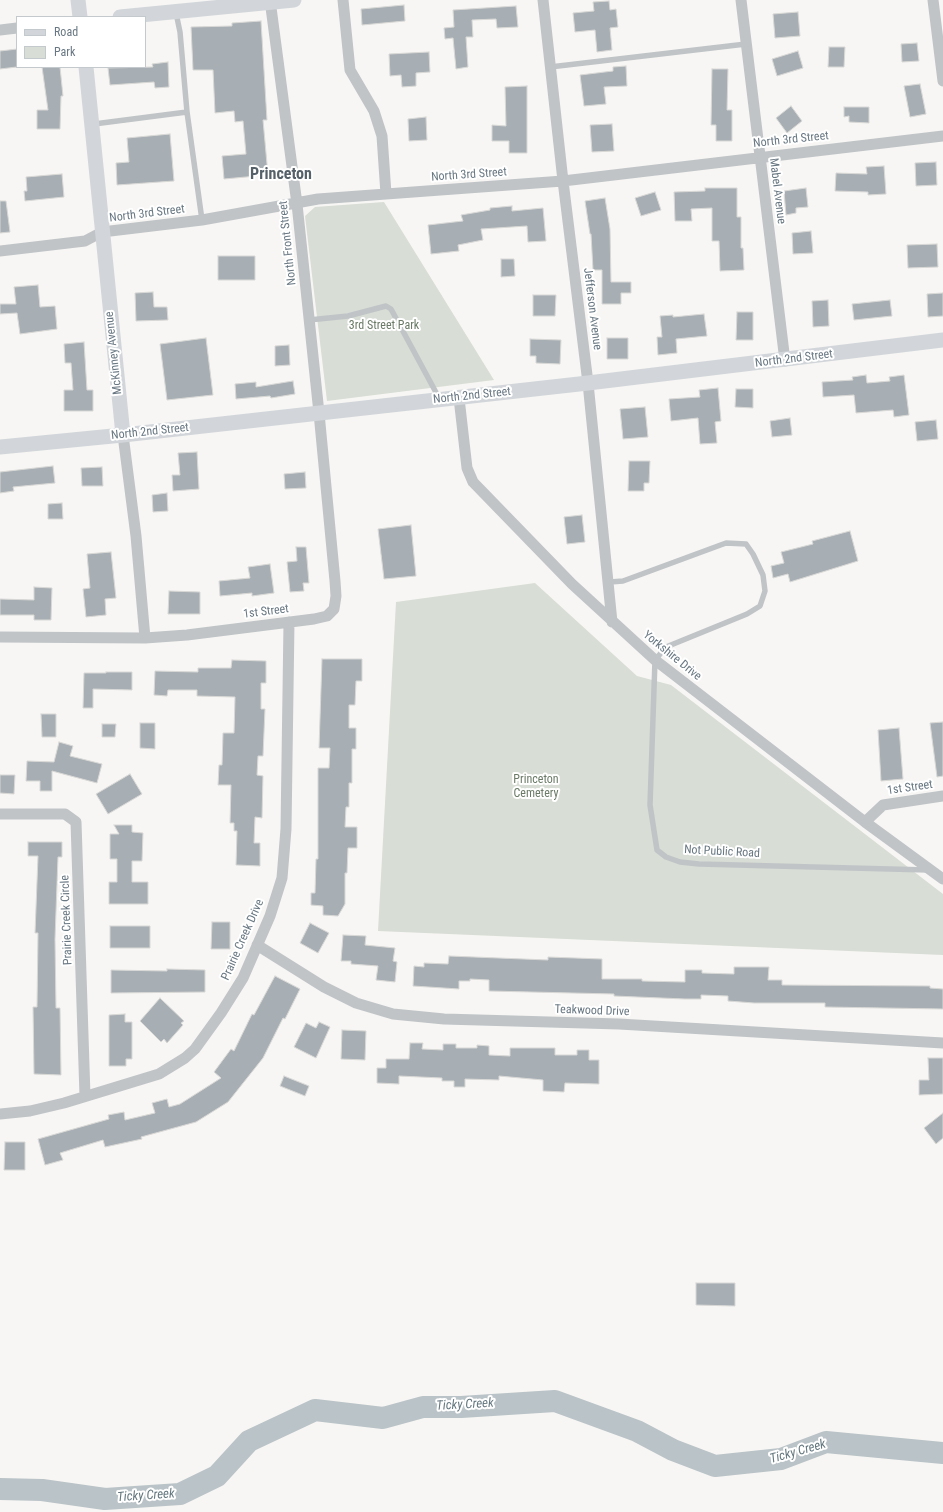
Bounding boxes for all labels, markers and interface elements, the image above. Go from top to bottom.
legend [16,16,146,68]
text: Road [54,25,78,39]
text: Park [54,45,75,59]
street label: North 3rd Street [753,129,829,151]
street label: Mabel Avenue [766,157,788,225]
district label: Princeton [250,165,312,185]
street label: North 3rd Street [431,165,507,185]
street label: North Front Street [276,200,300,286]
street label: North 3rd Street [109,202,185,226]
street label: Jefferson Avenue [580,267,604,351]
street label: McKinney Avenue [102,311,126,395]
park label: 3rd Street Park [349,319,419,333]
street label: North 2nd Street [754,347,834,371]
street label: North 2nd Street [432,385,512,407]
street label: North 2nd Street [110,421,190,443]
street label: 1st Street [242,602,290,622]
street label: Yorkshire Drive [640,628,704,684]
park label: Princeton Cemetery [513,773,559,801]
street label: 1st Street [886,778,934,798]
street label: Not Public Road [684,843,760,861]
street label: Prairie Creek Circle [58,875,76,965]
street label: Prairie Creek Drive [219,897,267,983]
street label: Teakwood Drive [554,1002,630,1020]
water label: Ticky Creek [436,1396,494,1414]
water label: Ticky Creek [768,1437,828,1467]
water label: Ticky Creek [117,1486,175,1506]

